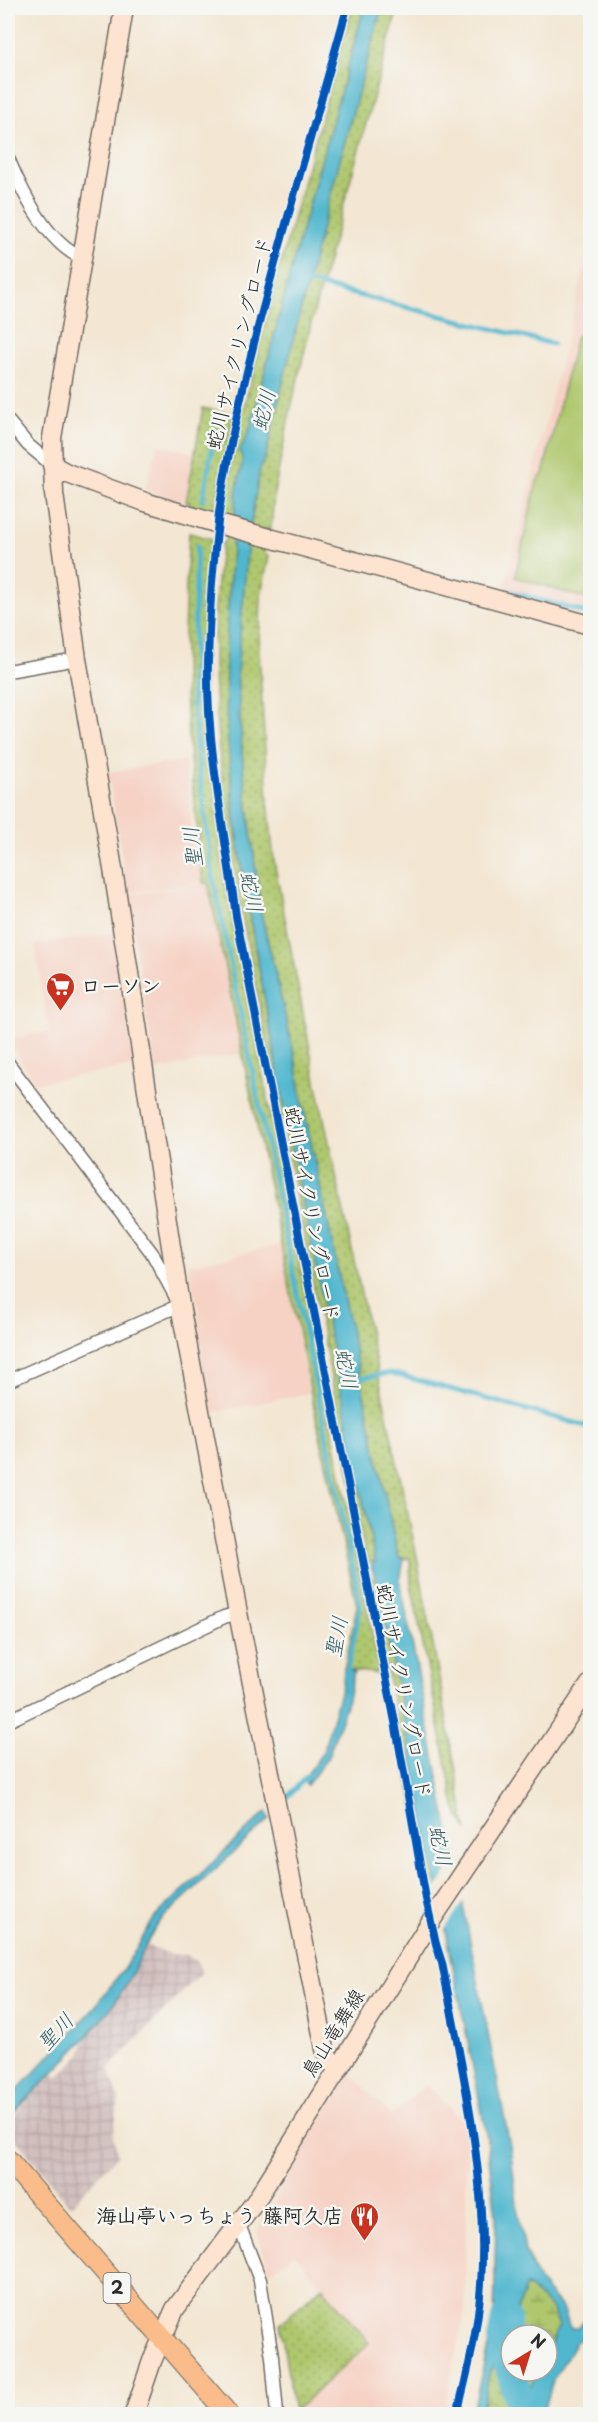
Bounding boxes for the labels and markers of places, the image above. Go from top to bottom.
supermarket icon: ローソン [44,970,76,1012]
place label: ローソン [81,970,161,1000]
place label: 海山亭いっちょう 藤阿久店 [97,2200,343,2230]
restaurant icon: 海山亭いっちょう 藤阿久店 [348,2200,380,2242]

